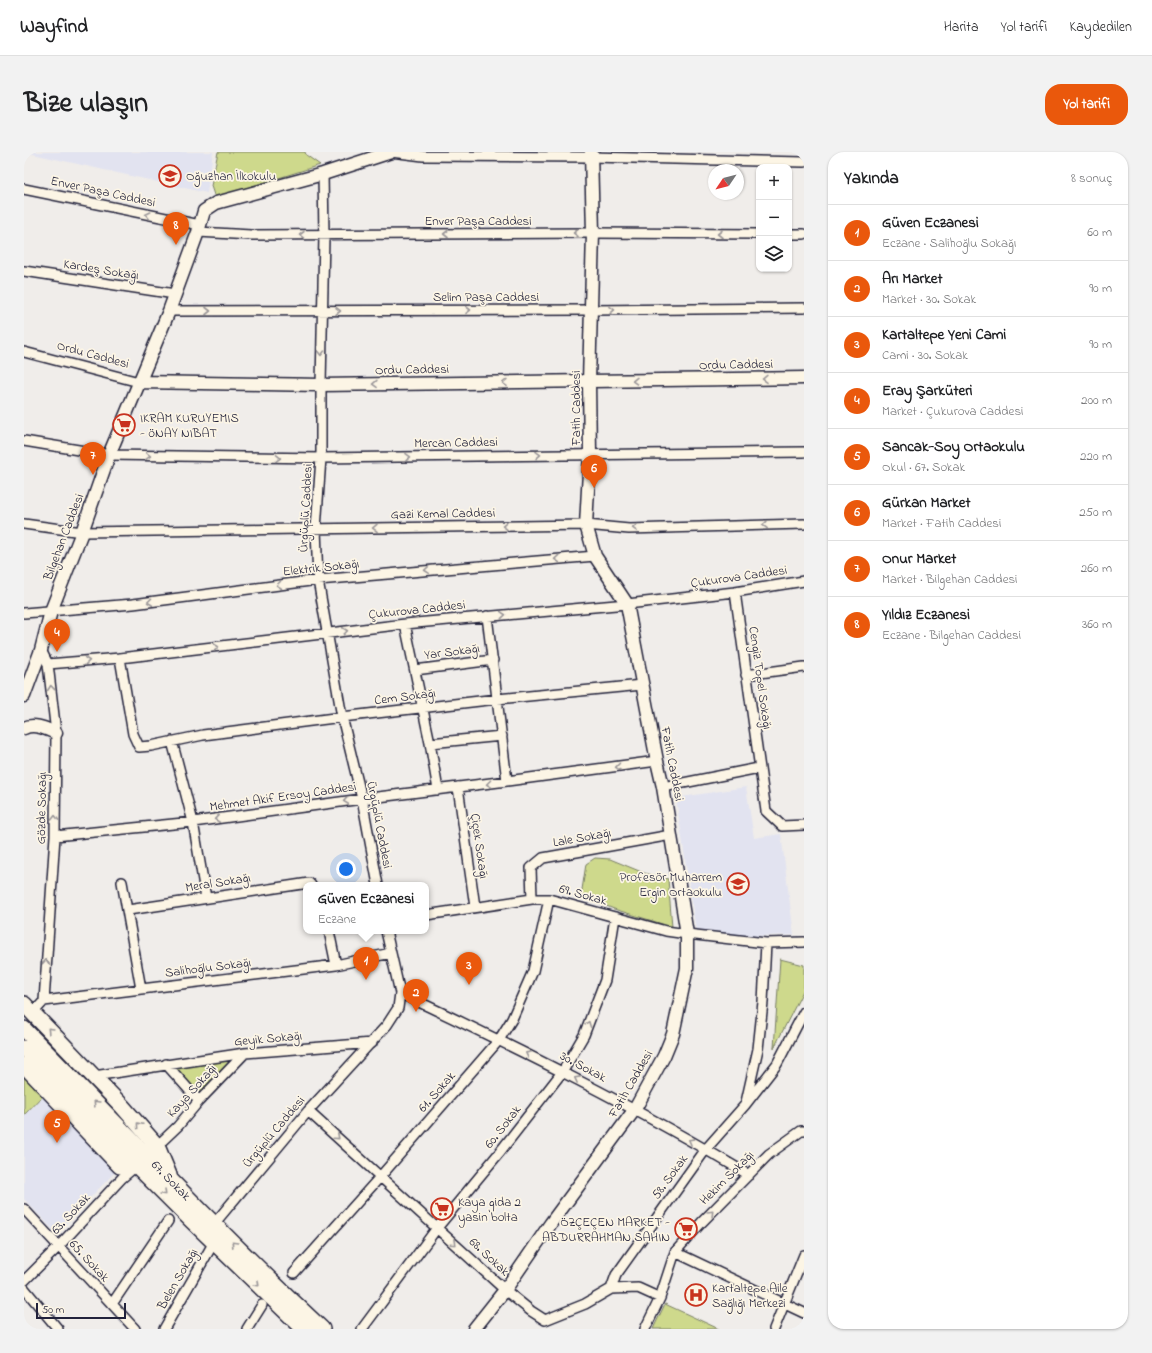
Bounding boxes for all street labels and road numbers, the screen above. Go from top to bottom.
street label: Enver Paşa Caddesi [49,172,157,212]
street label: Enver Paşa Caddesi [424,212,532,231]
street label: Kardeş Sokağı [62,255,140,286]
street label: Selim Paşa Caddesi [433,288,539,307]
street label: Ordu Caddesi [55,336,131,374]
street label: Ordu Caddesi [699,355,773,375]
street label: Ordu Caddesi [375,360,449,380]
street label: Fatih Caddesi [567,370,586,447]
street label: Mercan Caddesi [414,433,498,453]
street label: Ürgüplü Caddesi [294,463,319,553]
street label: Bilgehan Caddesi [38,491,90,584]
street label: Gazi Kemal Caddesi [391,504,495,524]
street label: Elektrik Sokağı [282,555,360,582]
street label: Çukurova Caddesi [690,561,788,593]
street label: Çukurova Caddesi [368,595,466,625]
street label: Cengiz Topel Sokağı [742,625,777,731]
street label: Yar Sokağı [423,639,481,666]
street label: Cem Sokağı [373,684,437,711]
street label: Fatih Caddesi [655,724,688,803]
street label: Gözde Sokağı [32,772,53,844]
street label: Mehmet Akif Ersoy Caddesi [208,777,358,818]
street label: Ürgüplü Caddesi [360,780,397,870]
street label: Çiçek Sokağı [464,812,493,880]
street label: Lale Sokağı [551,824,613,853]
street label: Meral Sokağı [184,868,252,899]
street label: 69. Sokak [557,880,609,911]
street label: Salihoğlu Sokağı [164,953,252,984]
street label: Geyik Sokağı [233,1027,303,1052]
street label: 30. Sokak [556,1047,610,1087]
street label: Fatih Caddesi [603,1047,658,1122]
street label: Kaya Sokağı [163,1060,222,1123]
street label: 61. Sokak [414,1067,460,1117]
street label: Ürgüplü Caddesi [238,1092,311,1173]
street label: 60. Sokak [480,1101,526,1153]
street label: Hekim Sokağı [695,1146,759,1210]
street label: 58. Sokak [647,1150,693,1203]
street label: 67. Sokak [147,1156,196,1205]
street label: 63. Sokak [47,1189,95,1239]
street label: 68. Sokak [464,1233,514,1281]
street label: 65. Sokak [64,1235,114,1287]
street label: Belen Sokağı [152,1245,204,1315]

